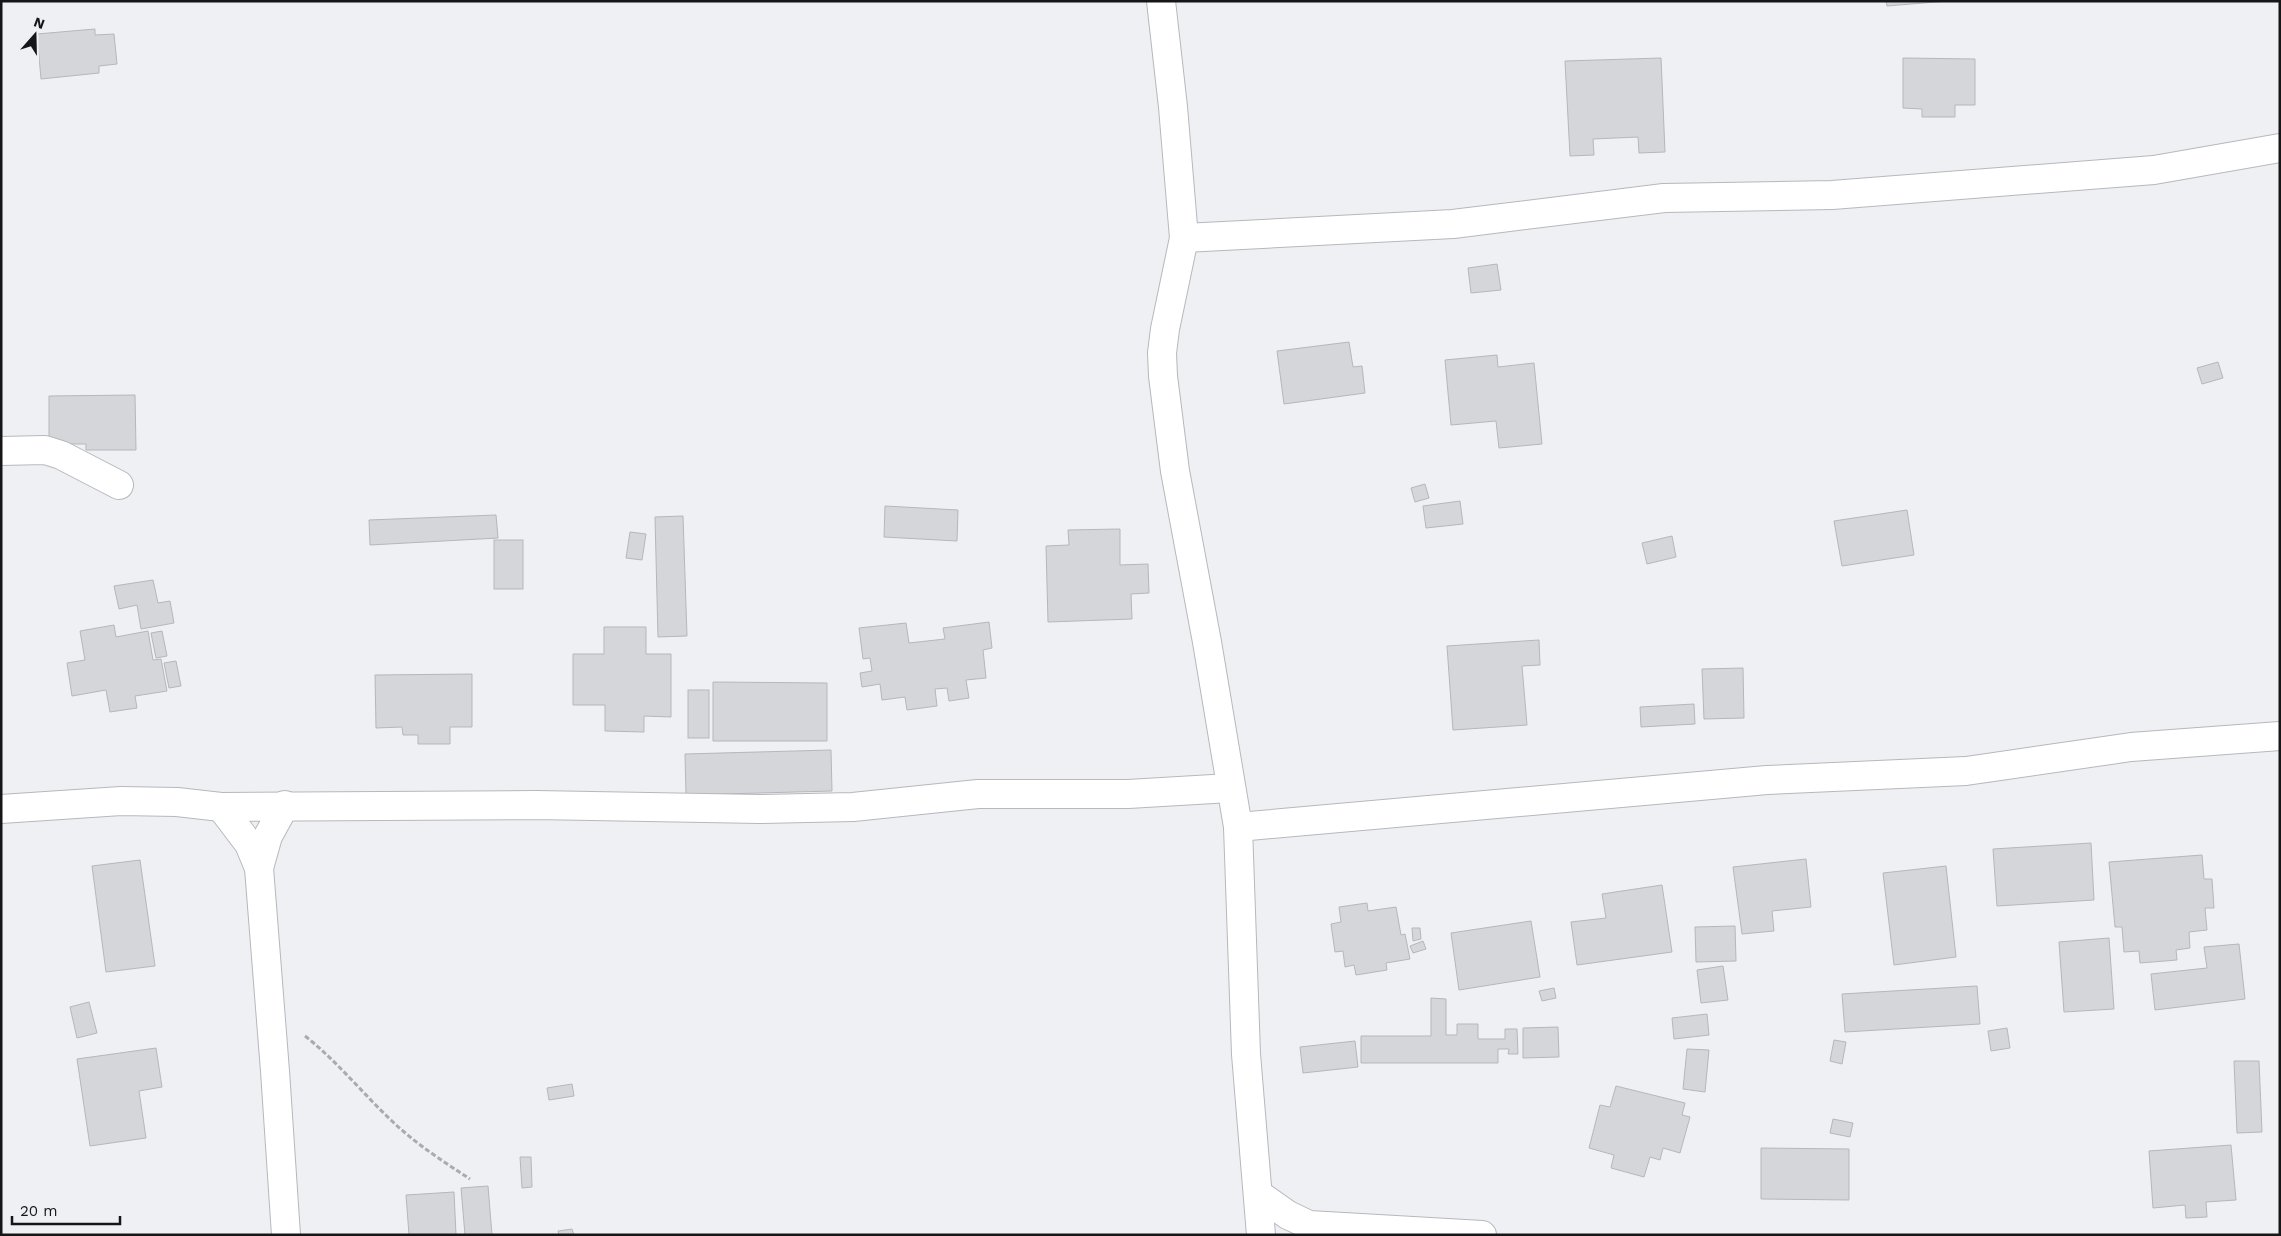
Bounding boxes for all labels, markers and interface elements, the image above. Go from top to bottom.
north arrow [10,10,60,60]
text: N [32,13,47,32]
scale bar [12,1194,120,1226]
text: 20 m [20,1202,58,1220]

